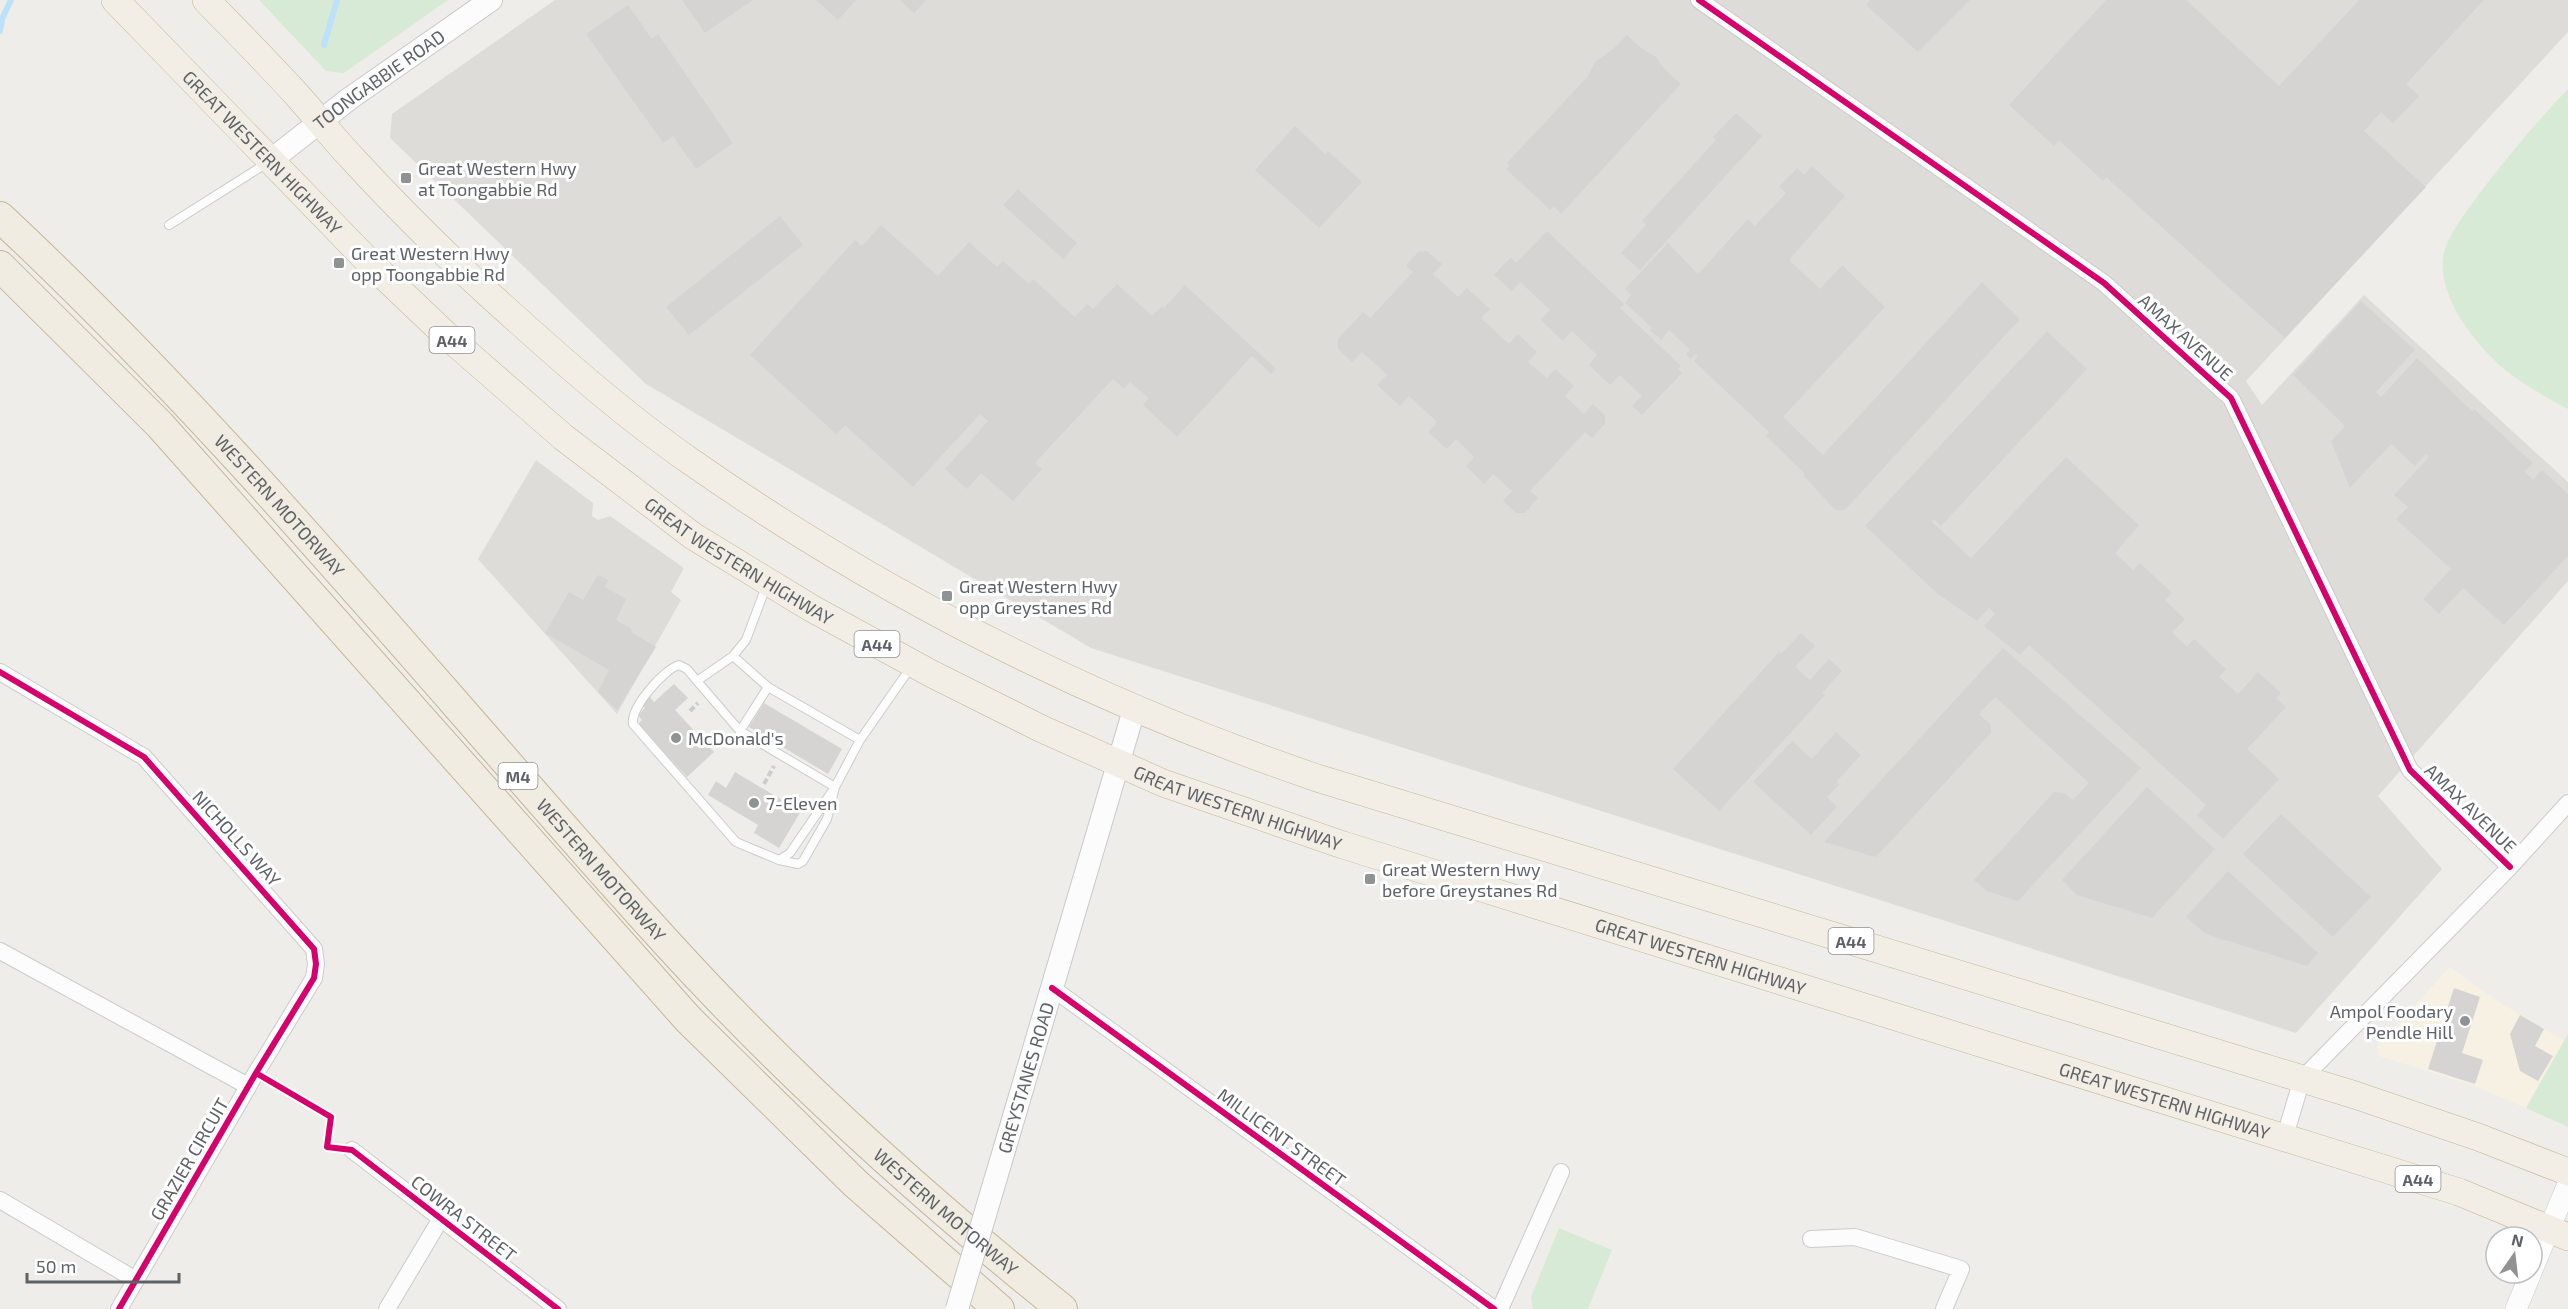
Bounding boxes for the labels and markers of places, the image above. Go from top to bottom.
place label: Great Western Hwy at Toongabbie Rd [418,157,577,200]
marker: Great Western Hwy at Toongabbie Rd [399,171,413,185]
place label: Great Western Hwy opp Toongabbie Rd [351,242,510,285]
marker: Great Western Hwy opp Toongabbie Rd [332,256,346,270]
place label: Great Western Hwy opp Greystanes Rd [959,575,1118,618]
marker: Great Western Hwy opp Greystanes Rd [940,589,954,603]
place label: McDonald's [688,727,784,749]
marker: McDonald's [669,731,683,745]
place label: 7-Eleven [766,792,838,814]
marker: 7-Eleven [747,796,761,810]
place label: Great Western Hwy before Greystanes Rd [1382,858,1558,901]
marker: Great Western Hwy before Greystanes Rd [1363,872,1377,886]
place label: Ampol Foodary Pendle Hill [2330,1000,2454,1043]
marker: Ampol Foodary Pendle Hill [2458,1014,2472,1028]

